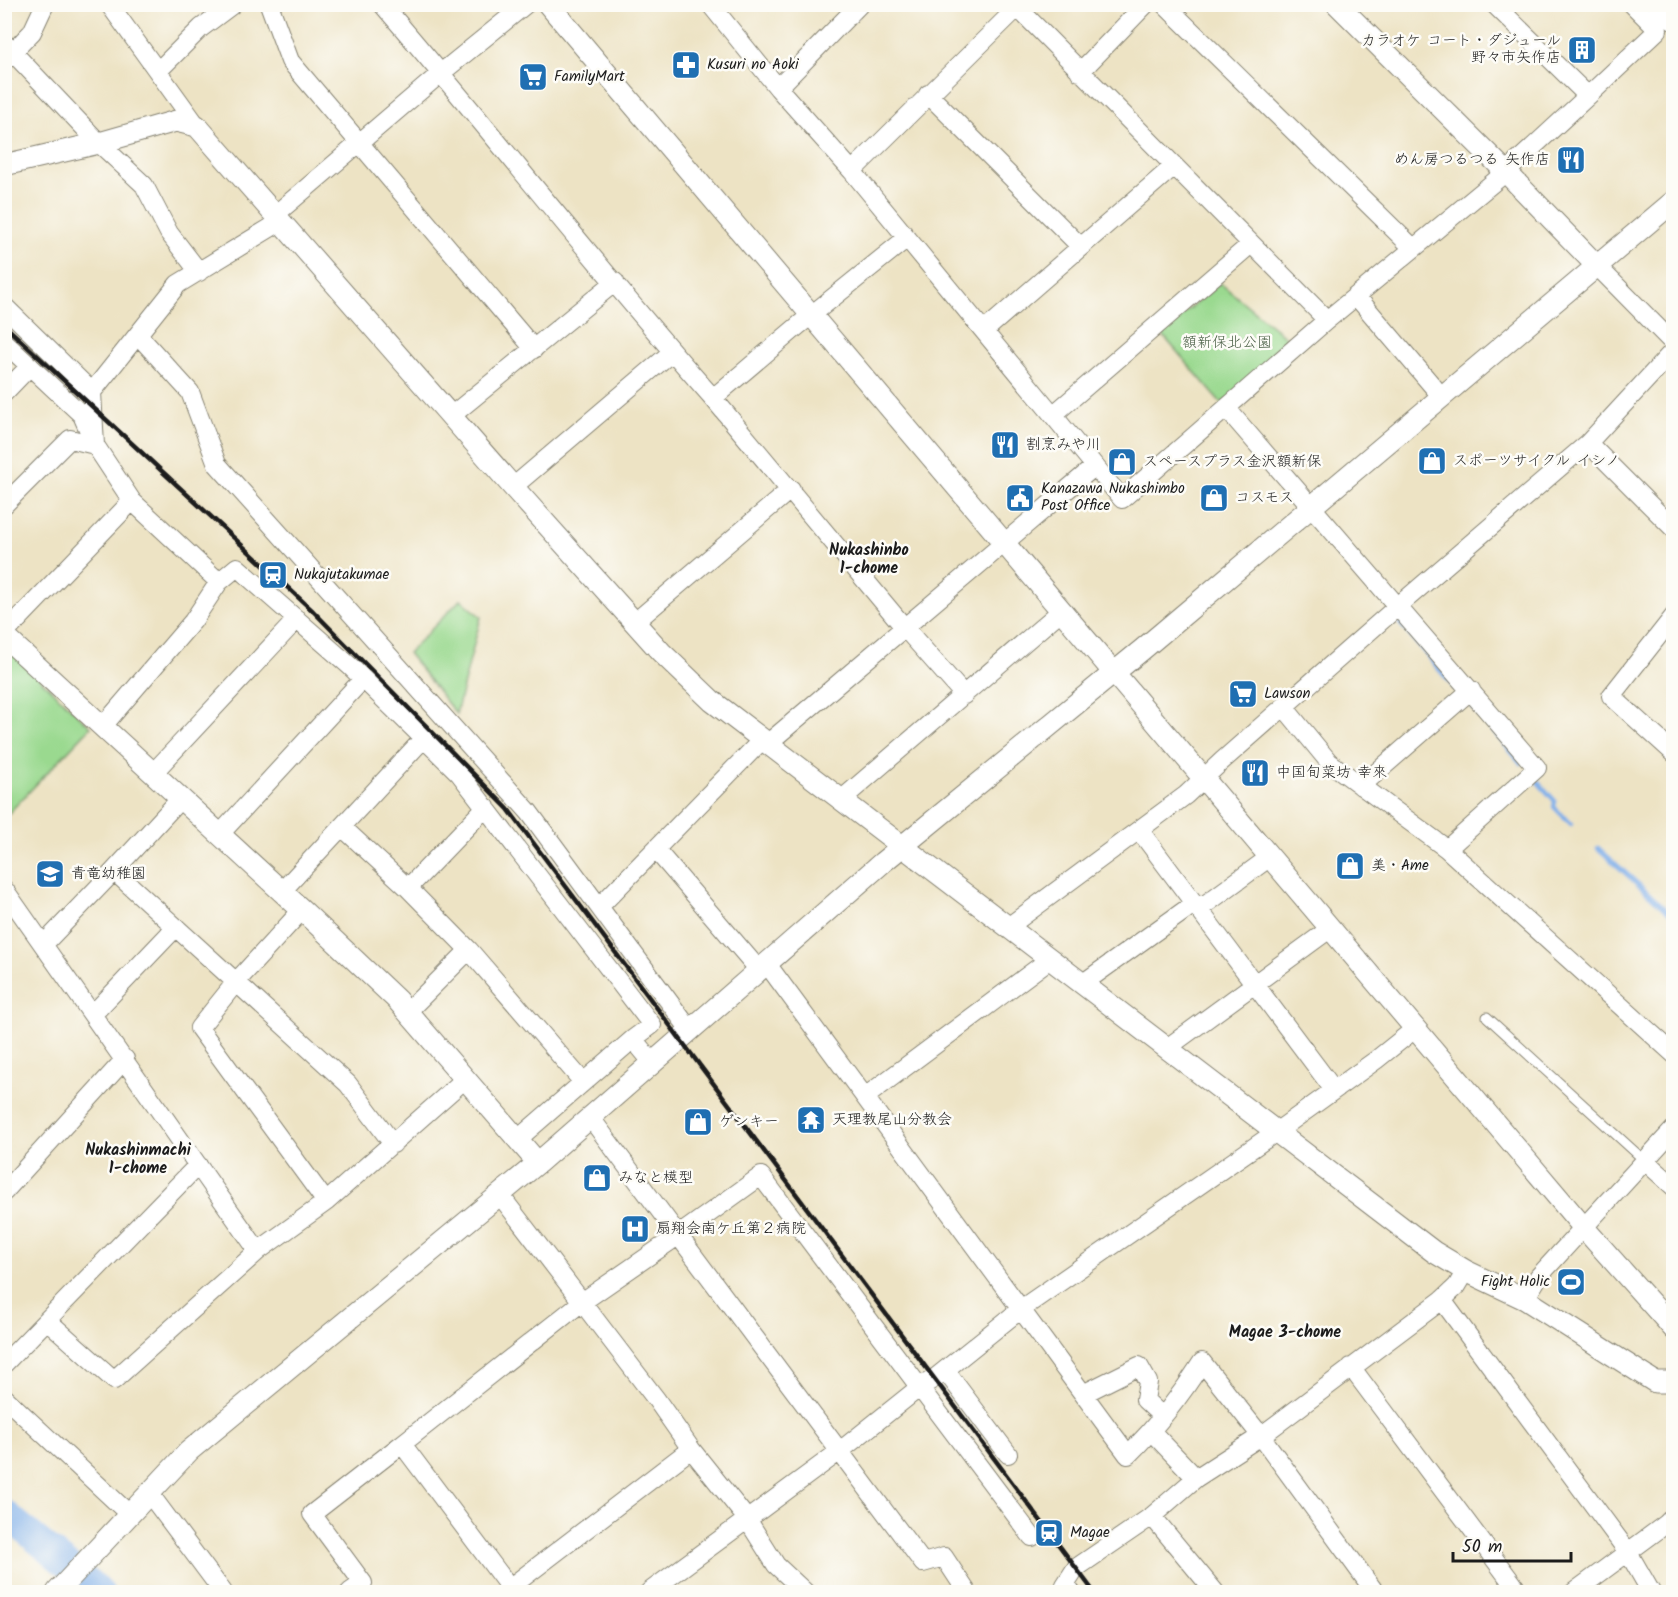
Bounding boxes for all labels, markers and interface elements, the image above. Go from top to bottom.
place label: カラオケ コート・ダジュール 野々市矢作店 [1361,29,1561,70]
building icon: カラオケ コート・ダジュール 野々市矢作店 [1566,34,1598,66]
pharmacy icon: Kusuri no Aoki [670,49,702,81]
place label: Kusuri no Aoki [707,53,800,77]
supermarket icon: FamilyMart [517,61,549,93]
place label: FamilyMart [554,65,625,89]
restaurant icon: めん房つるつる 矢作店 [1555,144,1587,176]
place label: めん房つるつる 矢作店 [1394,148,1550,172]
park label: 額新保北公園 [1182,331,1272,355]
restaurant icon: 割烹みや川 [989,429,1021,461]
place label: 割烹みや川 [1026,433,1101,457]
shop icon: スポーツサイクル イシノ [1416,445,1448,477]
shop icon: スペースプラス金沢額新保 [1106,446,1138,478]
place label: スポーツサイクル イシノ [1453,449,1620,473]
place label: スペースプラス金沢額新保 [1143,450,1322,474]
place label: Kanazawa Nukashimbo Post Office [1041,477,1185,518]
public building icon: Kanazawa Nukashimbo Post Office [1004,482,1036,514]
shop icon: コスモス [1198,482,1230,514]
place label: コスモス [1235,486,1294,510]
district label: Nukashinbo 1-chome [829,538,909,581]
station icon: Nukajutakumae [257,559,289,591]
place label: Nukajutakumae [294,563,390,587]
supermarket icon: Lawson [1227,678,1259,710]
place label: Lawson [1264,682,1311,706]
restaurant icon: 中国旬菜坊 幸來 [1239,757,1271,789]
place label: 中国旬菜坊 幸來 [1276,761,1387,785]
shop icon: 美・Ame [1334,850,1366,882]
place label: 美・Ame [1371,854,1429,878]
school or university icon: 青竜幼稚園 [34,858,66,890]
place label: 青竜幼稚園 [71,862,146,886]
temple icon: 天理教尾山分教会 [795,1104,827,1136]
shop icon: ゲンキー [682,1106,714,1138]
place label: 天理教尾山分教会 [832,1108,952,1132]
place label: ゲンキー [719,1110,779,1134]
district label: Nukashinmachi 1-chome [85,1138,192,1181]
shop icon: みなと模型 [581,1162,613,1194]
place label: みなと模型 [618,1166,693,1190]
hospital icon: 扇翔会南ケ丘第２病院 [619,1213,651,1245]
place label: 扇翔会南ケ丘第２病院 [656,1217,806,1241]
sports icon: Fight Holic [1555,1266,1587,1298]
place label: Fight Holic [1481,1270,1550,1294]
district label: Magae 3-chome [1229,1320,1341,1345]
station icon: Magae [1033,1517,1065,1549]
place label: Magae [1070,1521,1110,1545]
scale bar [1453,1525,1572,1563]
text: 50 m [1462,1533,1502,1562]

